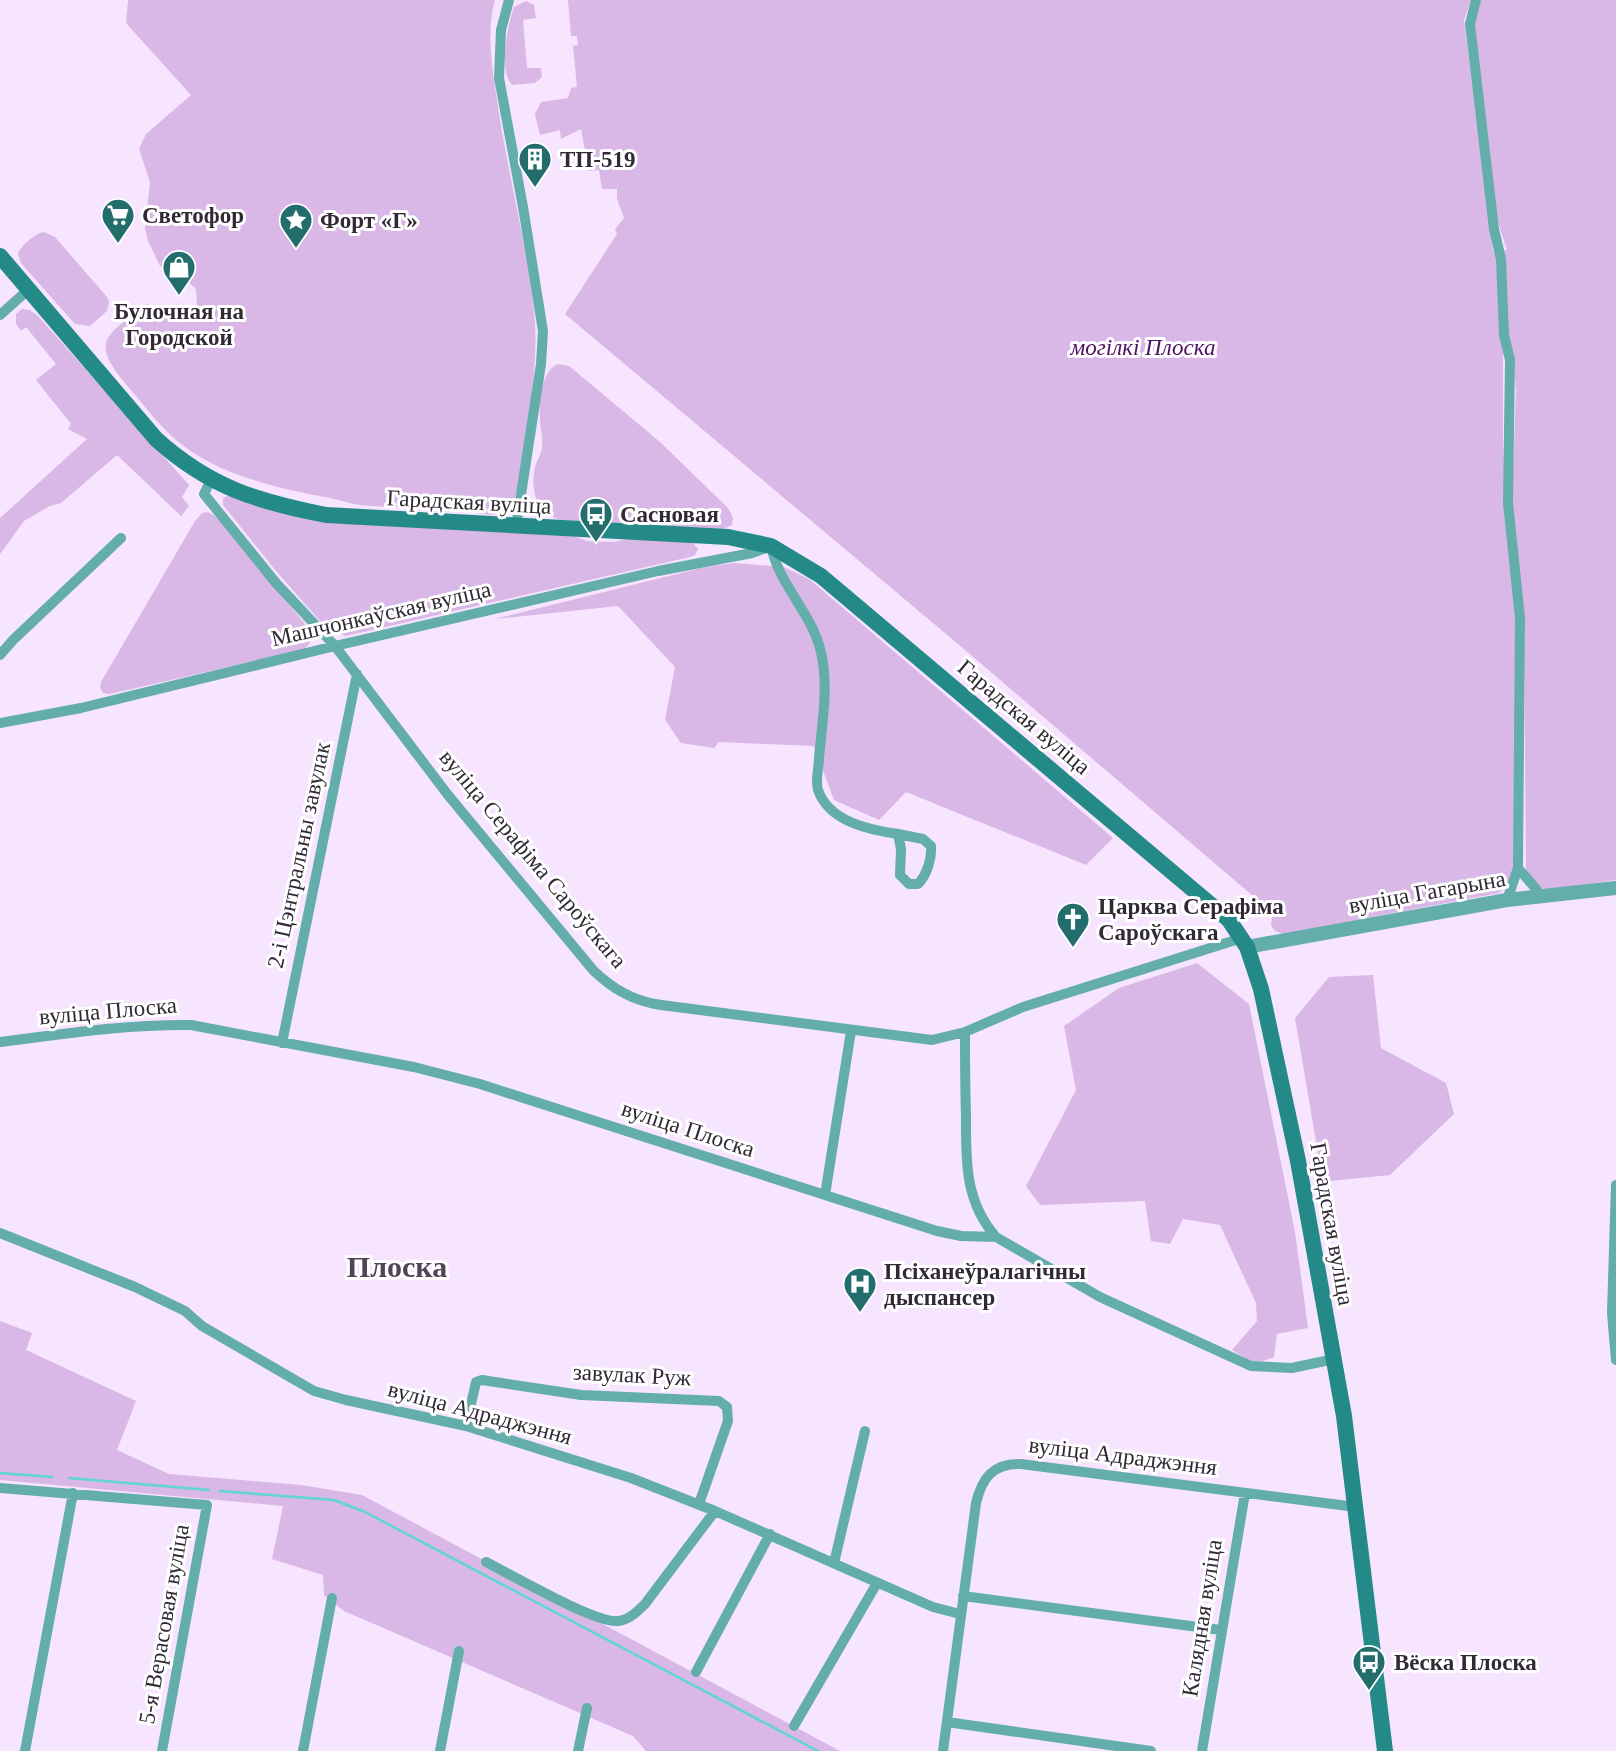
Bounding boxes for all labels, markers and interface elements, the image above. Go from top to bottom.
building icon: ТП-519 [516,140,554,189]
place label: ТП-519 [560,147,635,172]
supermarket icon: Светофор [99,196,137,245]
place icon: Форт «Г» [277,201,315,250]
place label: Светофор [142,203,244,228]
place label: Форт «Г» [320,208,418,233]
shop icon: Булочная на Городской [160,248,198,297]
place label: Булочная на Городской [114,299,245,350]
park label: могілкі Плоска [1070,335,1215,360]
street label: Гарадская вуліца [386,485,552,519]
bus stop icon: Сасновая [577,495,615,544]
place label: Сасновая [620,502,719,527]
street label: Машчонкаўская вуліца [269,577,493,651]
street label: Гарадская вуліца [953,654,1095,780]
street label: 2-і Цэнтральны завулак [263,739,335,970]
street label: вуліца Серафіма Сароўскага [434,745,632,973]
street label: вуліца Гагарына [1347,866,1507,918]
place label: Царква Серафіма Сароўскага [1098,894,1284,945]
church icon: Царква Серафіма Сароўскага [1054,900,1092,949]
street label: вуліца Плоска [38,993,178,1029]
street label: вуліца Плоска [618,1096,758,1162]
street label: Гарадская вуліца [1305,1141,1359,1307]
district label: Плоска [347,1250,447,1283]
place label: Псіханеўралагічны дыспансер [884,1259,1086,1310]
hospital icon: Псіханеўралагічны дыспансер [841,1265,879,1314]
street label: завулак Руж [572,1359,692,1391]
street label: вуліца Адраджэння [385,1376,575,1450]
street label: вуліца Адраджэння [1027,1432,1219,1480]
street label: 5-я Верасовая вуліца [134,1522,194,1726]
street label: Калядная вуліца [1177,1538,1227,1698]
bus stop icon: Вёска Плоска [1350,1643,1388,1692]
place label: Вёска Плоска [1394,1650,1537,1675]

